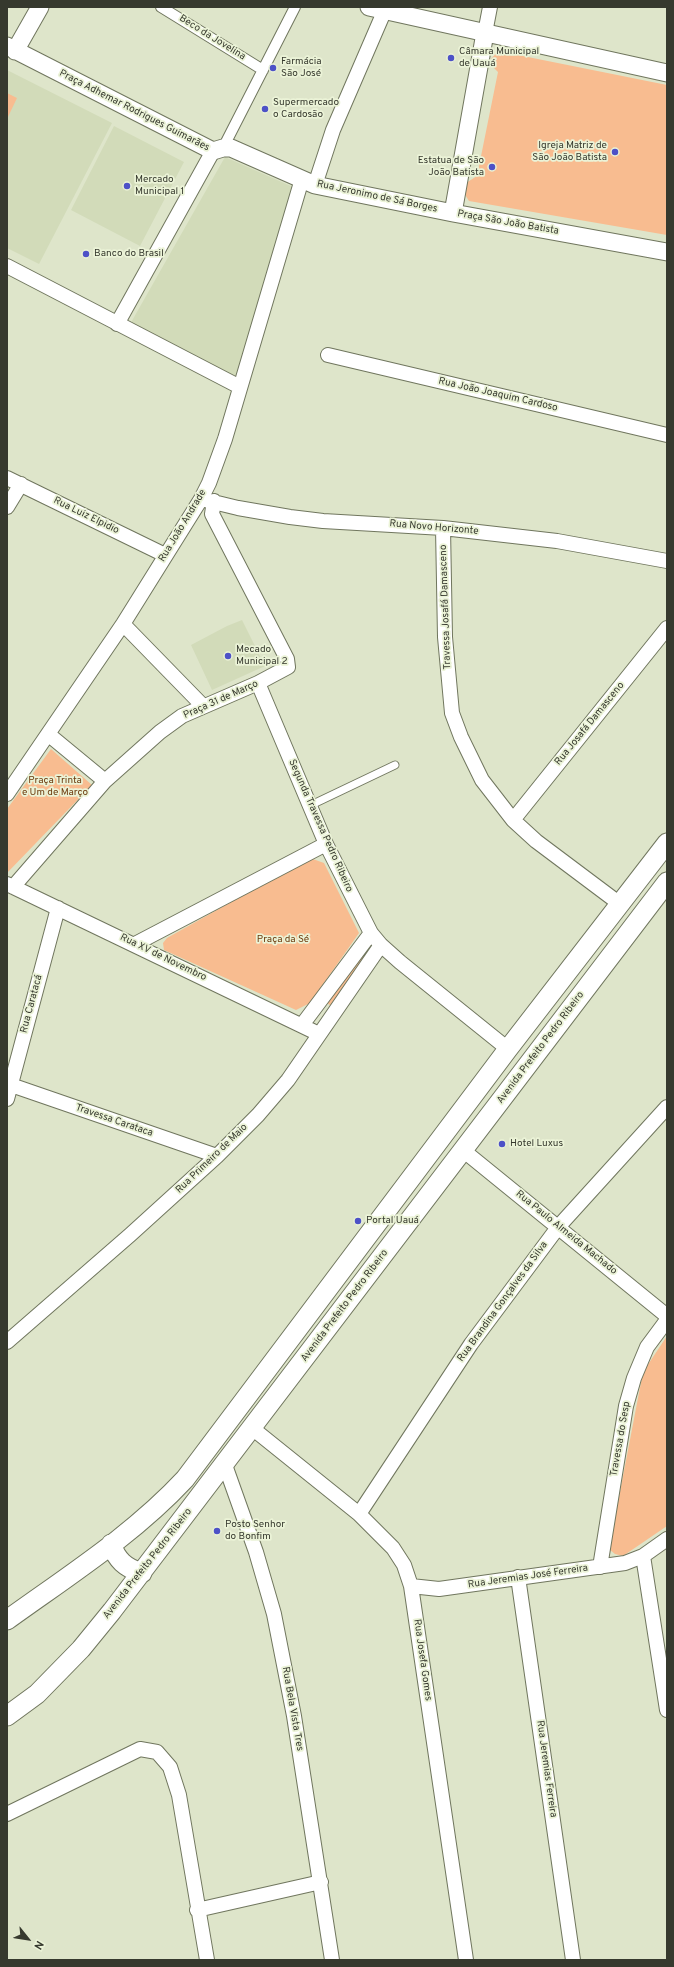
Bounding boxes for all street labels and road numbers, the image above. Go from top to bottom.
street label: Beco da Jovelina [177,13,247,63]
street label: Praça Adhemar Rodrigues Guimarães [57,68,211,154]
street label: Rua Jeronimo de Sá Borges [316,178,438,216]
street label: Praça São João Batista [456,208,560,238]
street label: Rua João Joaquim Cardoso [437,375,559,415]
street label: Rua João Andrade [157,488,209,564]
street label: Rua Luiz Elpidio [51,495,121,537]
street label: Rua Novo Horizonte [389,518,479,538]
street label: Travessa Josafá Damasceno [438,544,454,670]
street label: Praça 31 de Março [182,678,260,722]
street label: Rua Josafá Damasceno [553,680,627,768]
street label: Segunda Travessa Pedro Ribeiro [285,758,355,894]
street label: Rua XV de Novembro [118,932,208,984]
street label: Rua Caratacá [18,974,46,1034]
street label: Avenida Prefeito Pedro Ribeiro [495,990,587,1106]
street label: Travessa Carataca [74,1102,154,1140]
street label: Rua Primeiro de Maio [174,1122,250,1196]
street label: Rua Paulo Almeida Machado [513,1188,619,1278]
street label: Rua Brandina Gonçalves da Silva [455,1240,551,1364]
street label: Avenida Prefeito Pedro Ribeiro [299,1248,391,1364]
street label: Travessa do Sesp [608,1400,634,1478]
street label: Avenida Prefeito Pedro Ribeiro [101,1506,195,1622]
street label: Rua Jeremias José Ferreira [467,1563,589,1591]
street label: Rua Josefa Gomes [410,1618,434,1702]
street label: Rua Bela Vista Tres [279,1666,305,1752]
street label: Rua Jeremias Ferreira [533,1720,559,1818]

